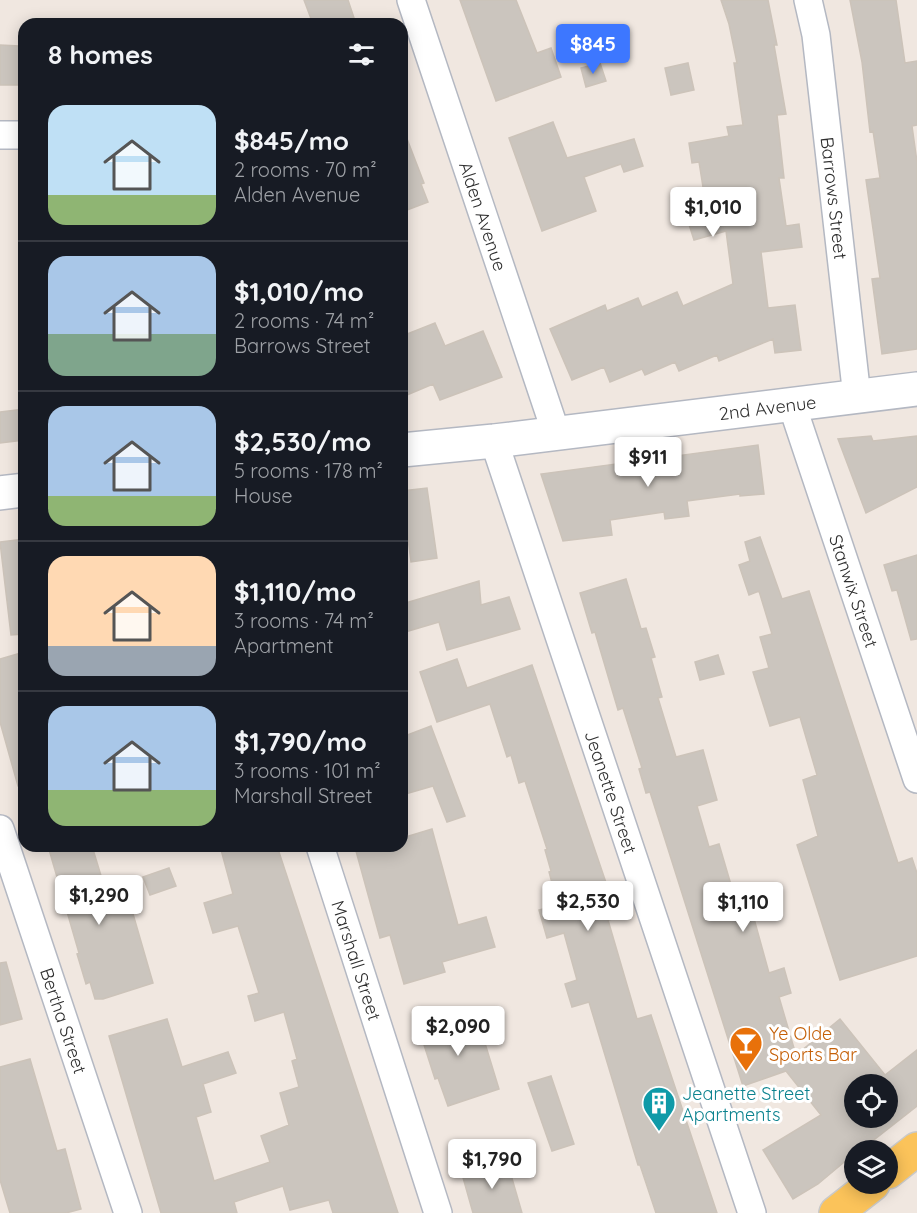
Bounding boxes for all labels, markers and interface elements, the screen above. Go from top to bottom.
pin: $845 [557,24,629,75]
text: $845 [570,31,616,56]
text: 8 homes [48,38,153,71]
icon: filters [345,38,378,71]
text: $845/mo [234,124,349,157]
icon: home [96,129,168,201]
street label: Barrows Street [816,136,853,260]
text: 2 rooms · 70 m² [234,157,377,182]
street label: Alden Avenue [454,159,512,274]
text: Alden Avenue [234,182,360,207]
pin: $1,010 [664,187,762,238]
text: $1,010 [684,194,742,219]
text: $1,010/mo [234,275,364,308]
icon: home [96,280,168,352]
text: 2 rooms · 74 m² [234,308,374,333]
text: Barrows Street [234,333,371,358]
street label: 2nd Avenue [718,390,817,425]
text: $2,530/mo [234,425,371,458]
icon: home [96,430,168,502]
pin: $911 [612,437,684,488]
text: $911 [629,444,667,469]
text: 5 rooms · 178 m² [234,458,383,483]
text: House [234,483,293,508]
street label: Stanwix Street [825,531,884,650]
text: $1,110/mo [234,575,356,608]
icon: home [96,580,168,652]
text: 3 rooms · 74 m² [234,608,374,633]
text: Apartment [234,633,334,658]
text: $1,790/mo [234,725,367,758]
street label: Jeanette Street [580,727,643,857]
icon: home [96,730,168,802]
text: 3 rooms · 101 m² [234,758,381,783]
text: Marshall Street [234,783,373,808]
pin: $1,290 [50,875,148,926]
pin: $2,530 [539,881,637,932]
text: $1,290 [69,882,129,907]
pin: $1,110 [694,882,792,933]
text: $2,530 [556,888,620,913]
text: $1,110 [717,889,769,914]
street label: Marshall Street [327,897,387,1023]
street label: Bertha Street [36,965,92,1077]
pin: $2,090 [409,1006,507,1057]
text: $2,090 [426,1013,490,1038]
place label: Ye Olde Sports Bar [769,1022,857,1066]
bar icon: Ye Olde Sports Bar [728,1025,764,1072]
map controls [844,1074,898,1194]
button: locate [844,1074,898,1128]
place label: Jeanette Street Apartments [682,1082,810,1126]
building icon: Jeanette Street Apartments [641,1085,677,1132]
pin: $1,790 [443,1139,541,1190]
button: layers [844,1140,898,1194]
text: $1,790 [462,1146,522,1171]

